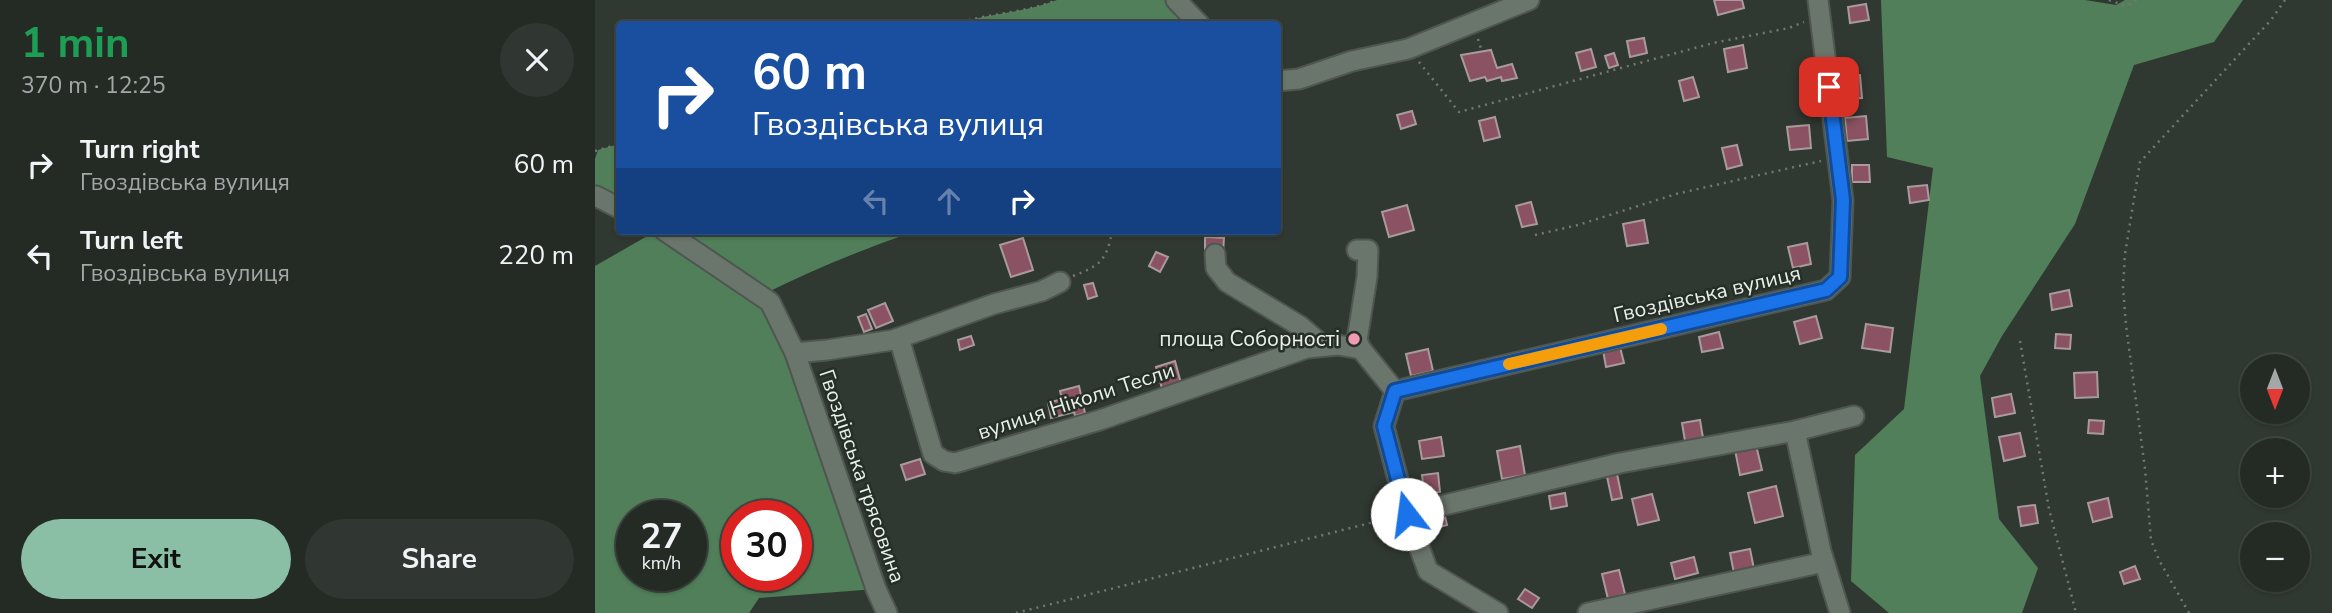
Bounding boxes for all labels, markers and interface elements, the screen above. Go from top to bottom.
text: 1 min [21,15,130,72]
button: close [500,23,574,97]
text: 60 m [752,39,867,106]
icon: right [637,49,728,140]
pin [1799,57,1859,117]
icon: arrive [1810,68,1848,106]
text: 370 m · 12:25 [21,70,166,101]
text: Гвоздівська вулиця [752,103,1044,146]
text: Turn right [80,132,199,167]
icon: right [21,146,59,184]
text: 60 m [514,147,574,182]
text: Гвоздівська вулиця [80,167,290,198]
icon: left [857,182,895,220]
icon: ahead [930,182,968,220]
icon: right [1003,182,1041,220]
text: Turn left [80,223,183,258]
icon: left [21,237,59,275]
text: 220 m [498,238,574,273]
text: Гвоздівська вулиця [80,258,290,289]
street label: Гвоздівська вулиця [1610,259,1804,329]
place label: площа Соборності [1159,325,1340,353]
marker: площа Соборності [1346,331,1362,347]
north arrow [2240,354,2310,424]
map controls [2240,354,2310,592]
street label: вулиця Ніколи Тесли [974,356,1178,446]
street label: Гвоздівська трясовина [812,366,912,586]
button: + [2240,438,2310,508]
position arrow [1370,477,1444,551]
speed limit sign: 30 [721,500,812,591]
text: 27 [640,513,683,560]
button: Exit [21,519,291,599]
button: Share [305,519,574,599]
button: − [2240,522,2310,592]
text: km/h [642,551,681,575]

